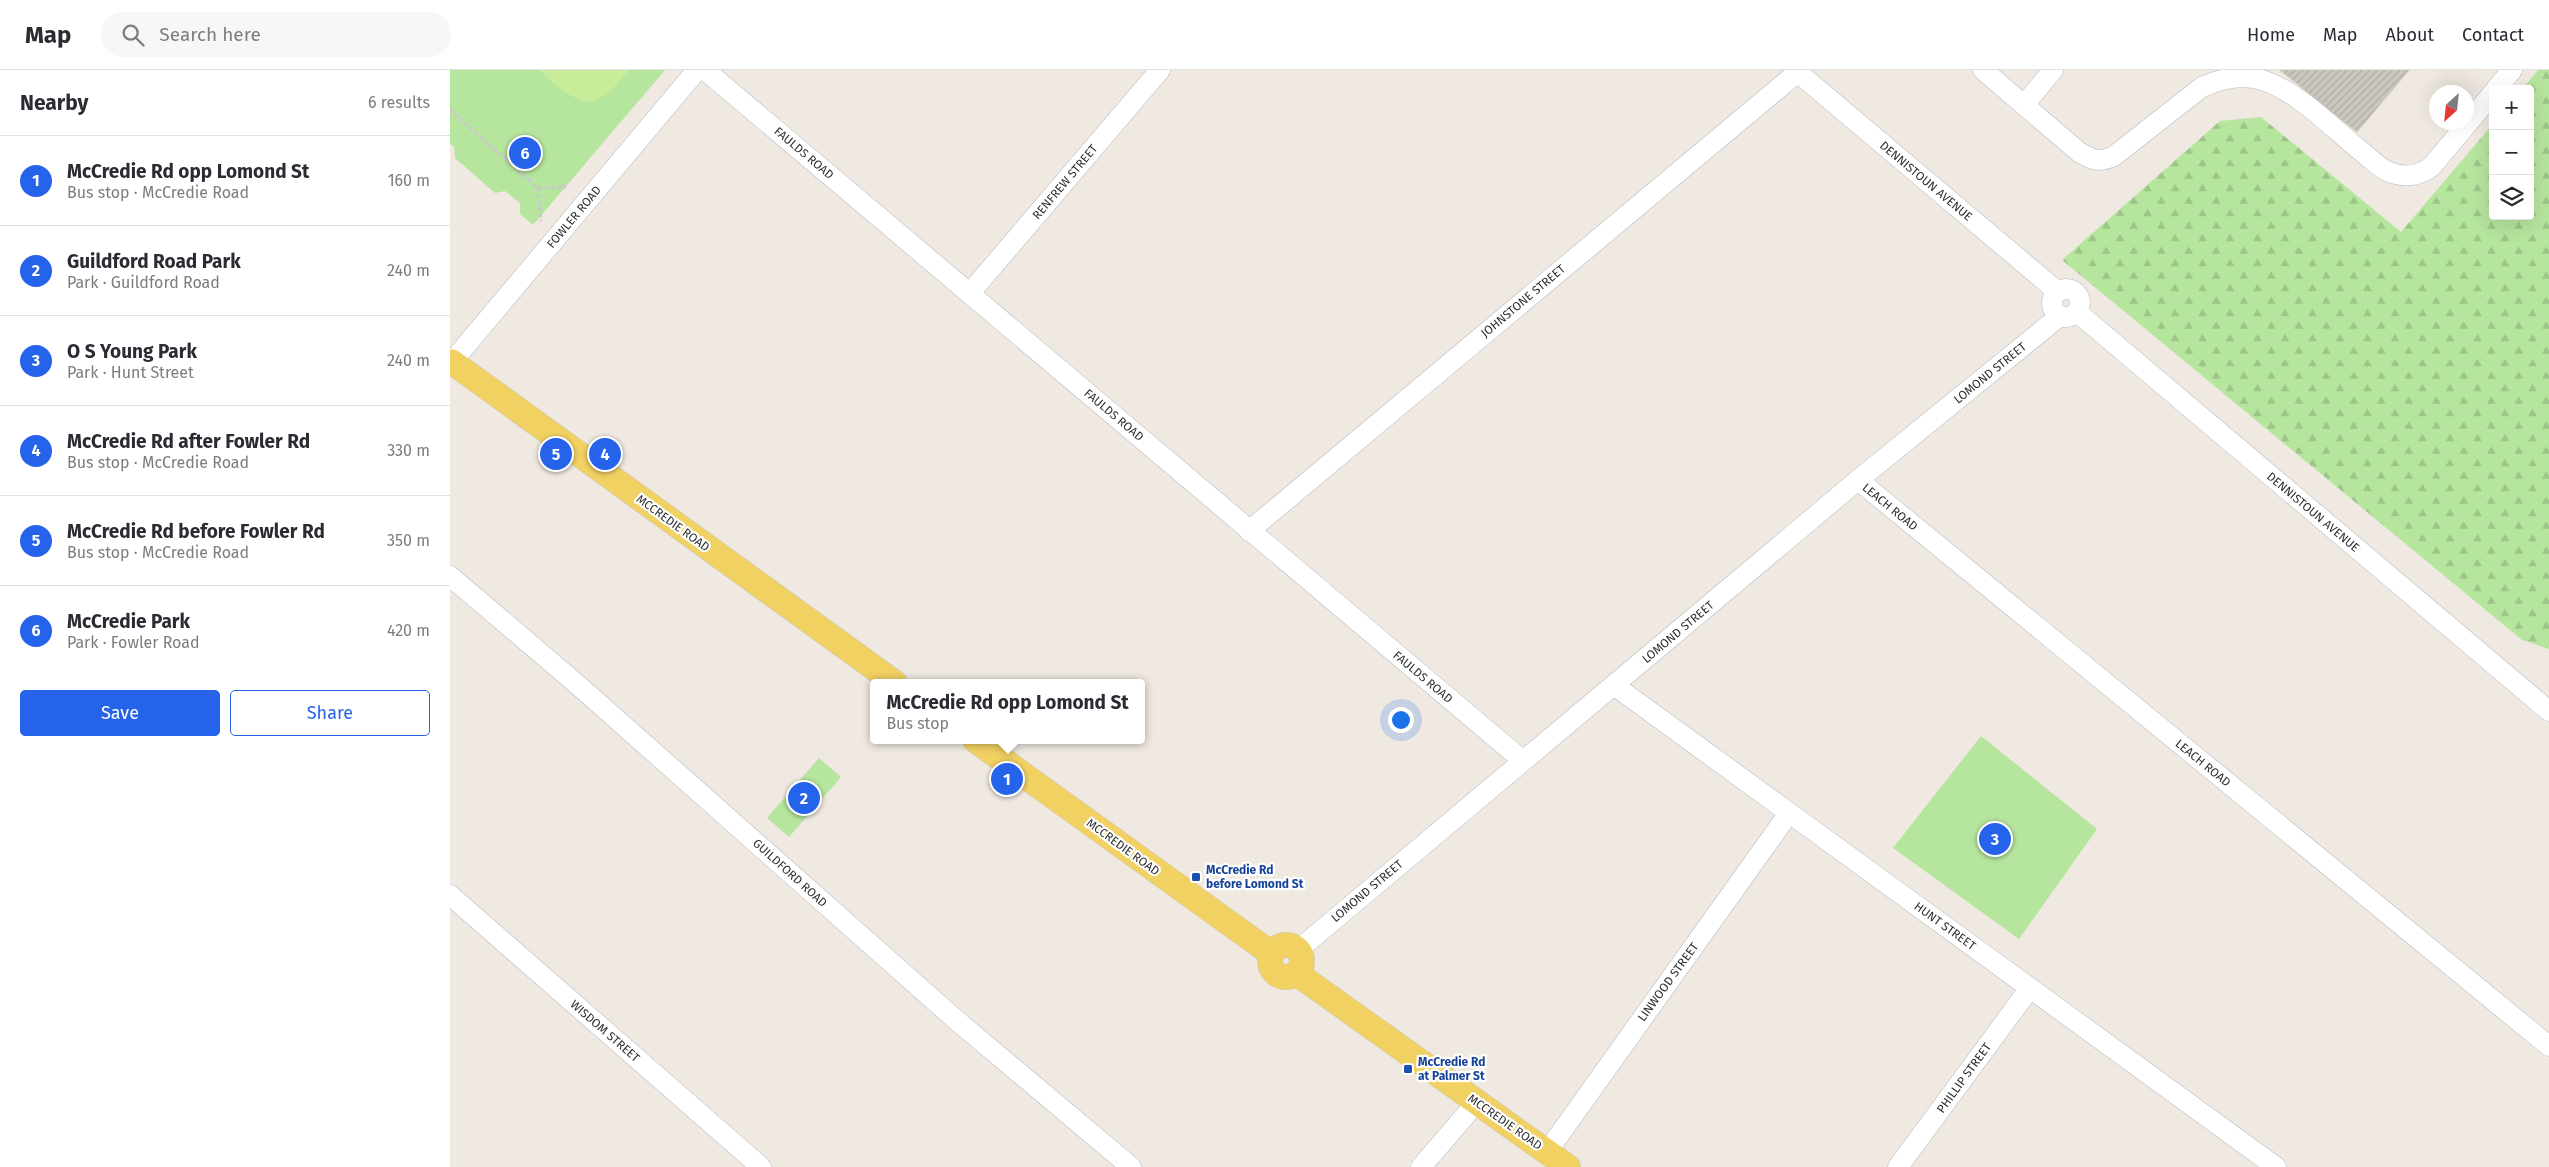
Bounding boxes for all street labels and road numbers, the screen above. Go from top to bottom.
street label: FAULDS ROAD [771,124,837,182]
street label: DENNISTOUN AVENUE [1877,138,1975,224]
street label: RENFREW STREET [1030,141,1101,222]
street label: FOWLER ROAD [544,183,604,251]
street label: JOHNSTONE STREET [1478,261,1568,340]
street label: LOMOND STREET [1951,339,2030,406]
street label: FAULDS ROAD [1081,386,1147,444]
street label: DENNISTOUN AVENUE [2264,469,2362,555]
street label: LEACH ROAD [1859,480,1921,534]
street label: MCCREDIE ROAD [634,492,712,554]
street label: LOMOND STREET [1639,598,1717,666]
street label: FAULDS ROAD [1390,648,1456,706]
street label: LEACH ROAD [2172,736,2234,790]
street label: MCCREDIE ROAD [1084,816,1162,878]
street label: GUILDFORD ROAD [750,836,830,910]
street label: LOMOND STREET [1328,857,1406,925]
street label: HUNT STREET [1912,899,1979,953]
street label: LINWOOD STREET [1635,939,1702,1024]
street label: WISDOM STREET [567,997,643,1065]
street label: PHILLIP STREET [1934,1040,1995,1116]
street label: MCCREDIE ROAD [1465,1091,1545,1153]

